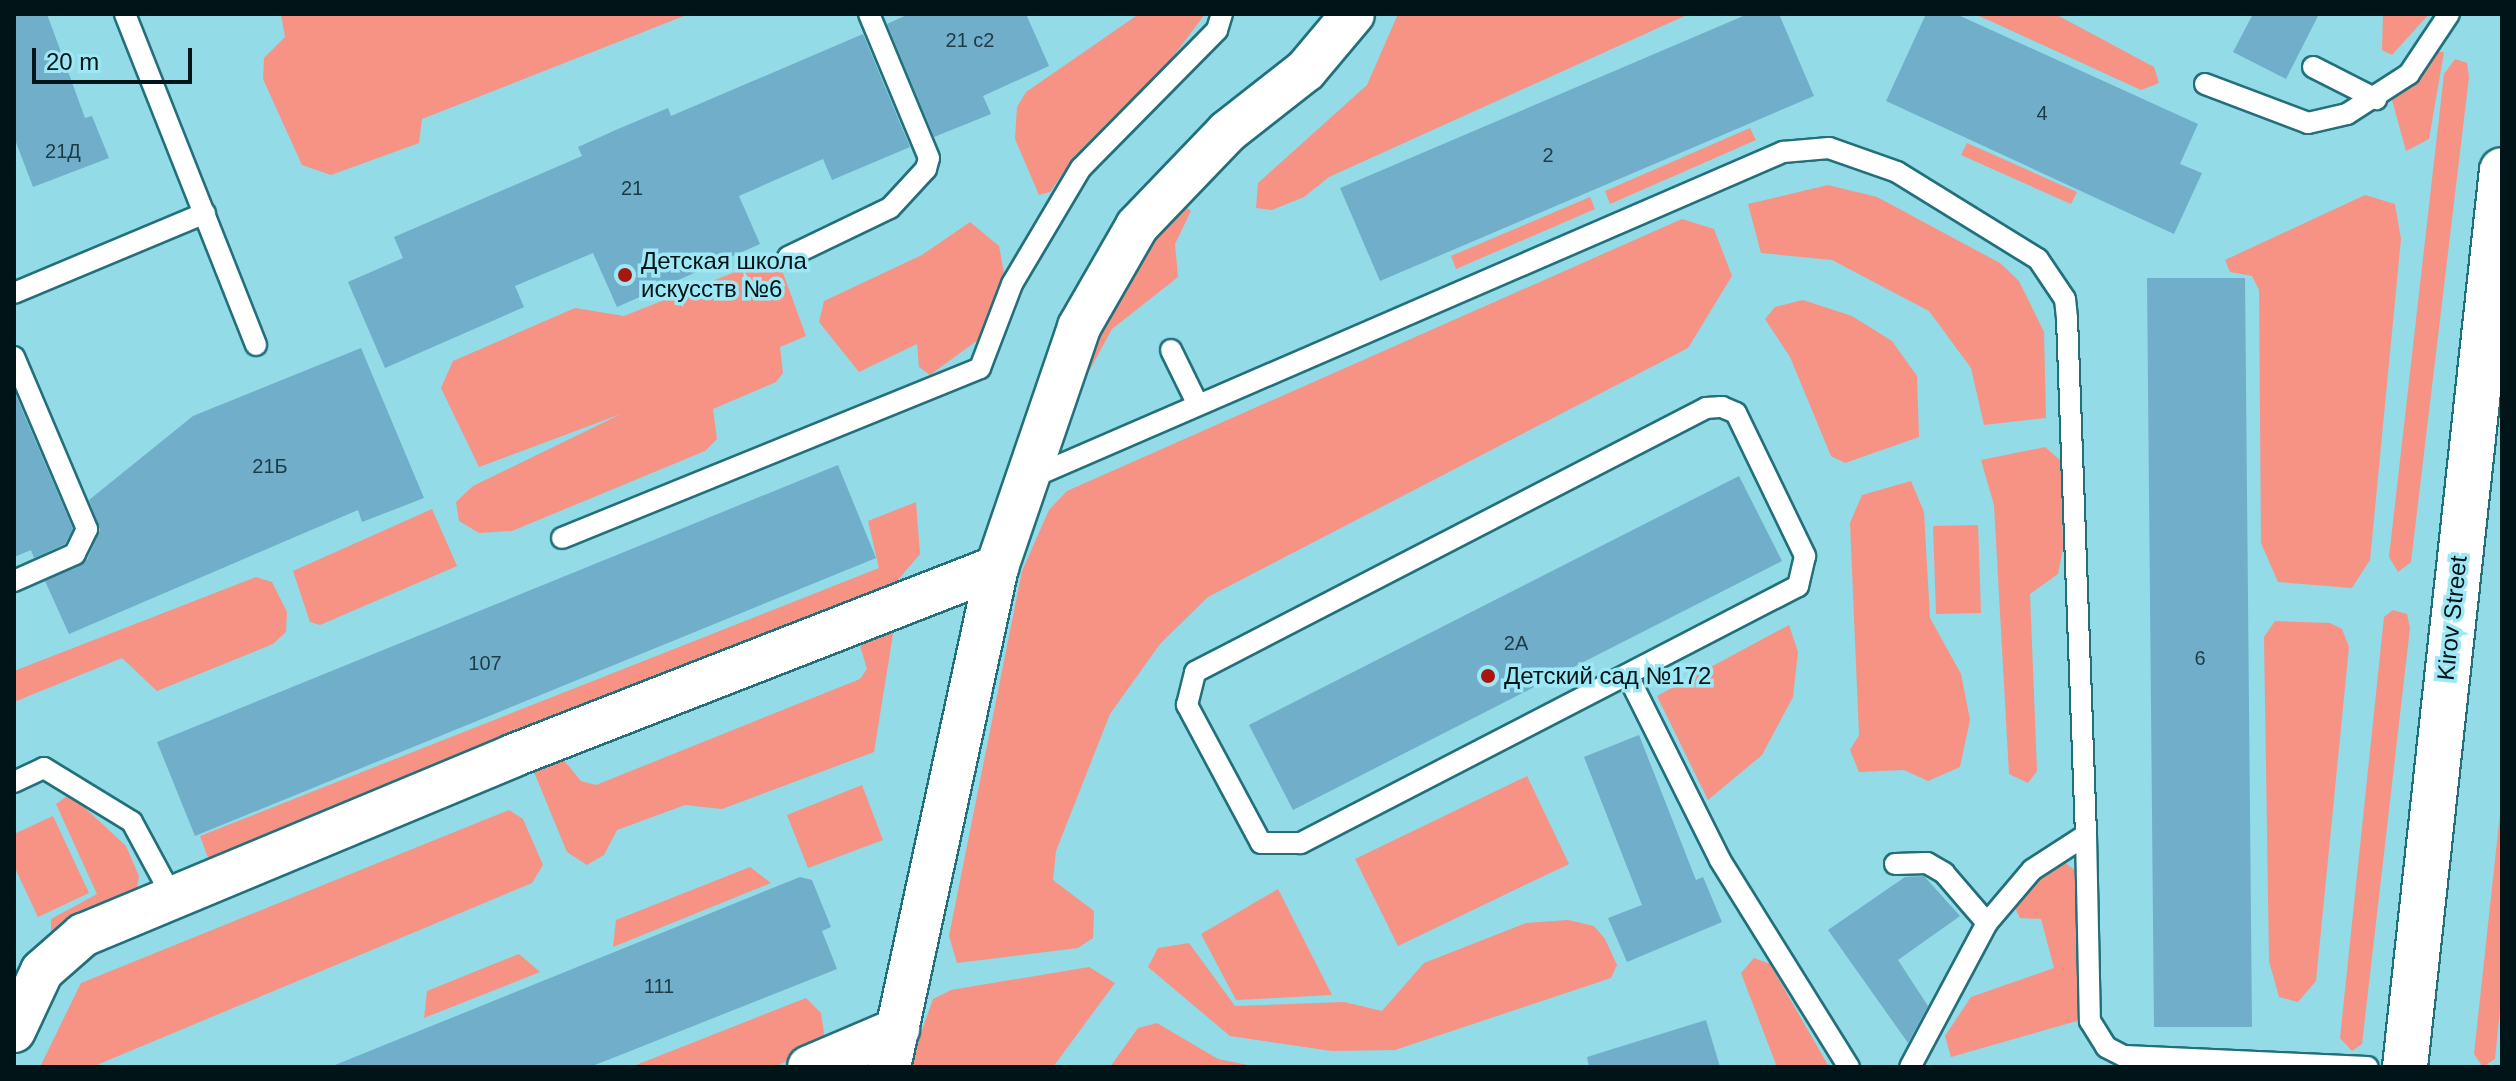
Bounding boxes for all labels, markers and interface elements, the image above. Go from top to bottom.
house number: 21 с2 [946,28,994,52]
scale bar [36,32,196,82]
text: 20 m [46,48,99,75]
house number: 4 [2036,101,2048,125]
house number: 21Д [45,139,81,163]
house number: 2 [1542,143,1554,167]
house number: 21 [621,176,643,200]
place label: Детская школа искусств №6 [641,247,807,303]
marker: Детская школа искусств №6 [616,266,634,284]
house number: 21Б [252,454,288,478]
street label: Kirov Street [2431,554,2473,682]
house number: 2А [1504,631,1528,655]
house number: 6 [2194,646,2206,670]
house number: 107 [468,651,502,675]
place label: Детский сад №172 [1504,662,1711,690]
marker: Детский сад №172 [1479,667,1497,685]
house number: 111 [644,974,674,998]

